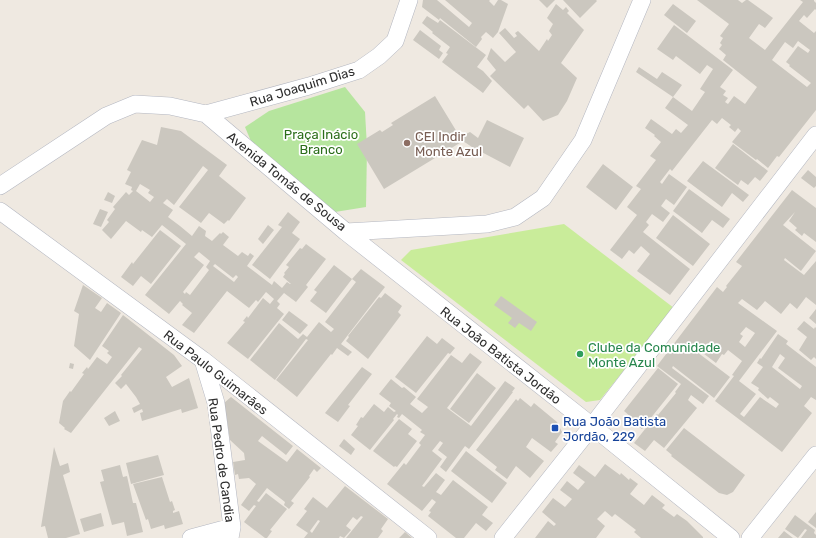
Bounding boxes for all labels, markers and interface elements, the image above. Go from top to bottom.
street label: Rua Joaquim Dias [248,63,357,110]
park label: Praça Inácio Branco [284,127,358,157]
street label: Avenida Tomás de Sousa [224,129,349,234]
place label: CEI Indir Monte Azul [415,129,482,159]
marker: CEI Indir Monte Azul [402,138,412,148]
street label: Rua João Batista Jordão [437,304,564,407]
street label: Rua Paulo Guimarães [161,327,271,418]
place label: Clube da Comunidade Monte Azul [588,340,720,370]
marker: Clube da Comunidade Monte Azul [575,349,585,359]
street label: Rua Pedro de Candia [205,397,238,523]
place label: Rua João Batista Jordão, 229 [563,414,666,444]
marker: Rua João Batista Jordão, 229 [550,423,560,433]

